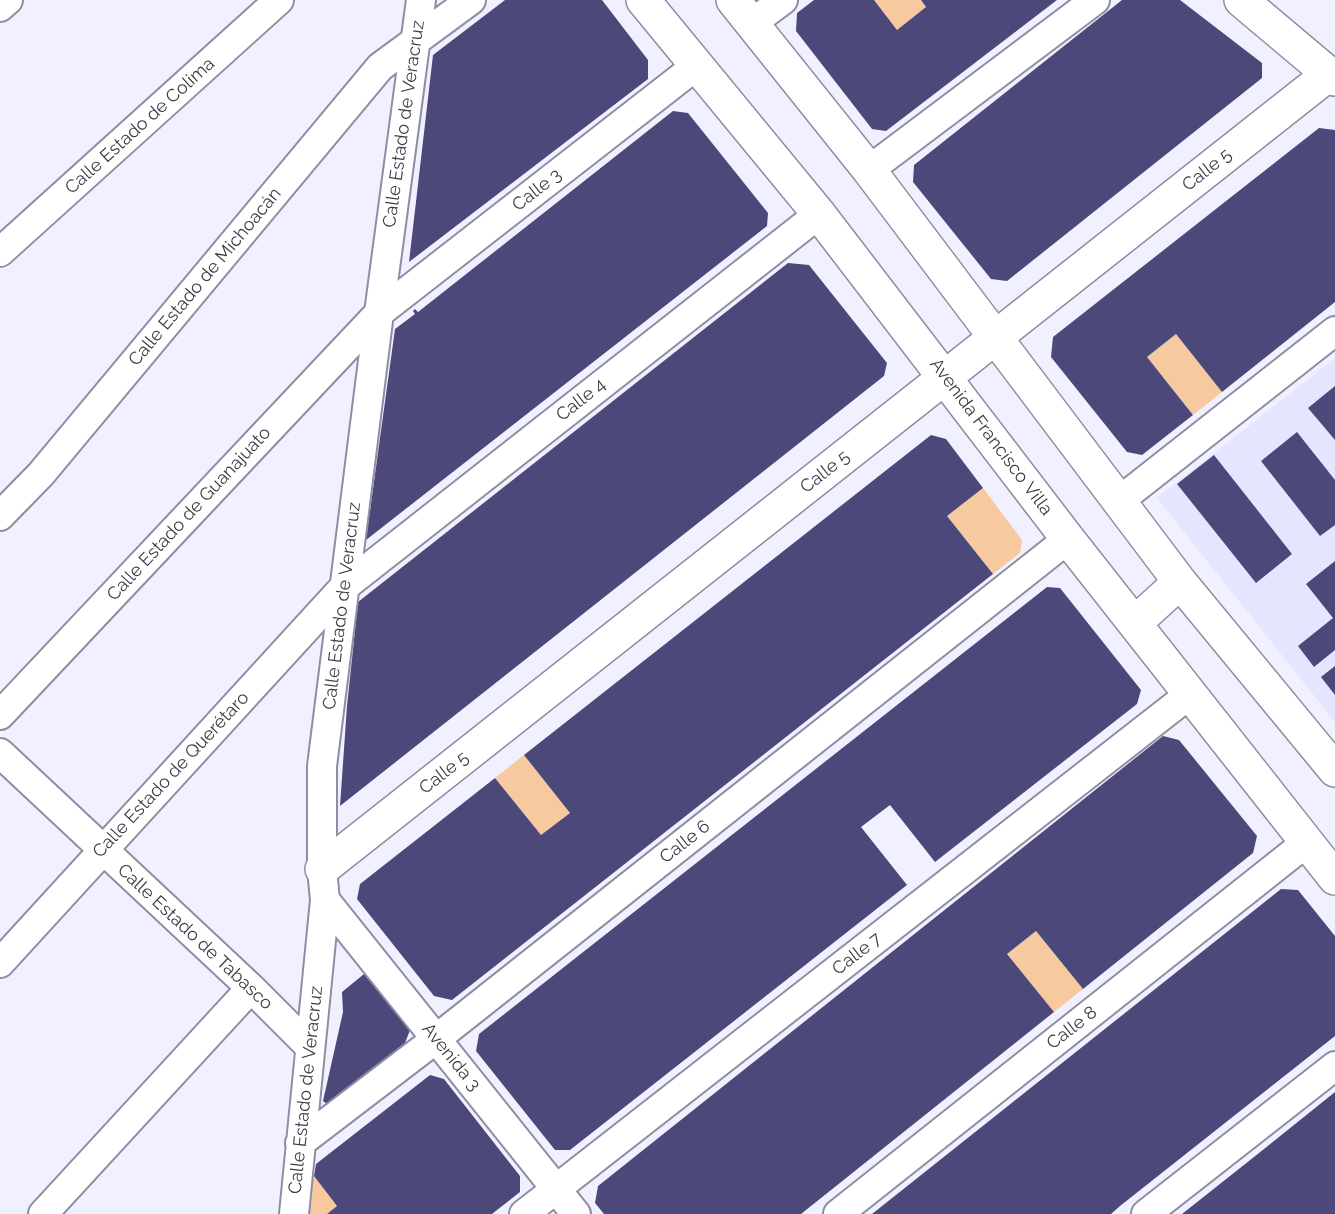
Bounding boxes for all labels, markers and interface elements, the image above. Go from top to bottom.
street label: Calle Estado de Veracruz [379,19,429,229]
street label: Calle Estado de Colima [61,53,219,199]
street label: Calle 5 [1178,144,1236,196]
street label: Calle 3 [508,164,566,216]
street label: Calle Estado de Michoacán [124,183,286,371]
street label: Avenida Francisco Villa [925,354,1057,520]
street label: Calle 4 [552,374,610,426]
street label: Calle Estado de Guanajuato [103,422,275,606]
street label: Calle 5 [796,446,854,498]
street label: Calle Estado de Veracruz [319,501,365,711]
street label: Calle Estado de Querétaro [88,687,254,863]
street label: Calle 5 [415,747,473,799]
street label: Calle 6 [656,816,714,868]
street label: Calle Estado de Tabasco [113,859,277,1015]
street label: Calle 7 [828,928,886,980]
street label: Calle Estado de Veracruz [284,985,328,1195]
street label: Calle 8 [1043,1002,1101,1054]
street label: Avenida 3 [417,1019,485,1095]

